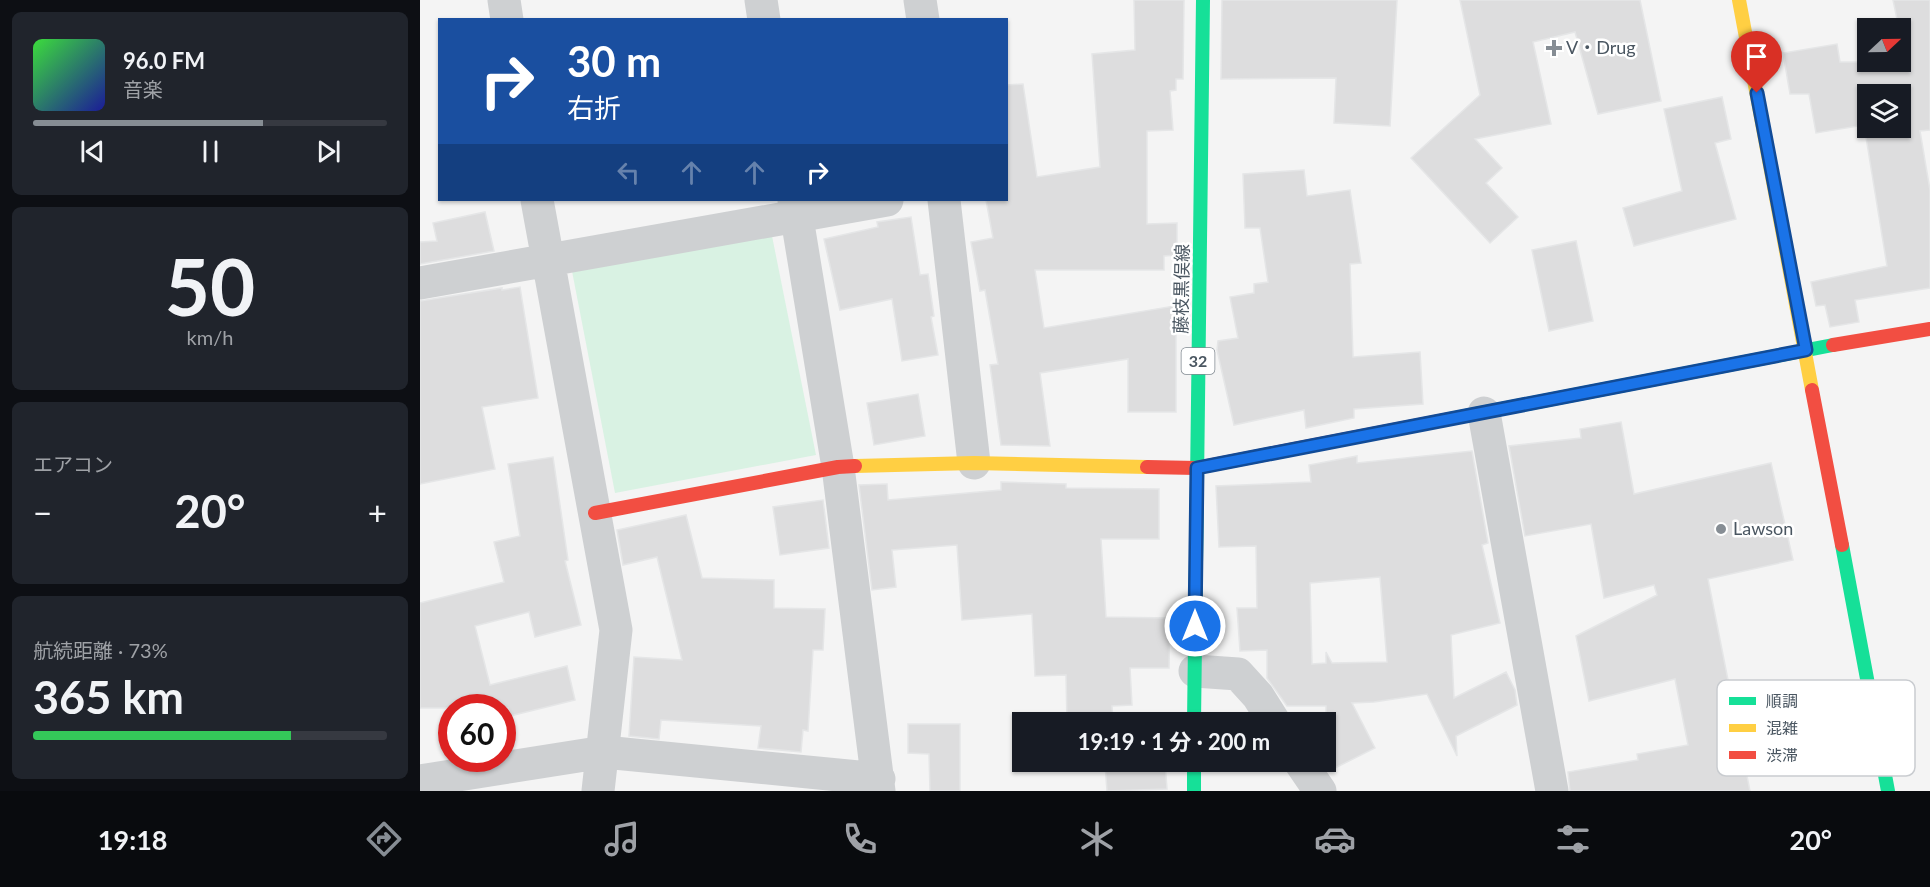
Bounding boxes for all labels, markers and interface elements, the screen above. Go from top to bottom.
north arrow [1857,18,1911,72]
map controls [1857,18,1911,138]
pin [1731,31,1782,93]
text: 30 m [567,36,661,86]
place label: V・Drug [1566,36,1636,58]
icon: arrive [1740,40,1773,73]
marker: V・Drug [1547,41,1561,55]
icon: right [468,42,546,120]
text: 96.0 FM [123,47,205,74]
text: 音楽 [123,77,163,101]
button: layers [1857,84,1911,138]
text: 右折 [567,91,621,124]
icon: previous [76,135,109,168]
icon: pause [194,135,227,168]
icon: next [312,135,345,168]
icon: left [612,156,645,189]
icon: ahead [675,156,708,189]
icon: ahead [738,156,771,189]
icon: right [801,156,834,189]
text: 50 [165,239,255,333]
street label: 藤枝黒俣線 [1169,244,1193,334]
text: km/h [187,325,233,349]
road number: 32 [1182,348,1214,374]
text: エアコン [33,452,113,476]
text: 20° [175,484,245,538]
text: − [33,492,52,532]
text: + [368,492,387,532]
place label: Lawson [1733,517,1793,539]
marker: Lawson [1714,522,1728,536]
position arrow [1163,594,1227,658]
text: 航続距離 · 73% [33,638,168,662]
text: 365 km [33,670,184,724]
legend [1717,680,1915,776]
text: 順調 [1766,691,1798,710]
speed limit sign: 60 [438,694,516,772]
text: 混雑 [1766,718,1798,737]
text: 19:19 · 1 分 · 200 m [1078,728,1270,755]
text: 渋滞 [1766,745,1798,764]
icon: directions [363,818,405,860]
icon: music [601,818,643,860]
icon: phone [839,818,881,860]
icon: climate [1076,818,1118,860]
icon: car [1314,818,1356,860]
icon: filters [1552,818,1594,860]
text: 19:18 [98,823,167,856]
text: 20° [1789,823,1832,856]

